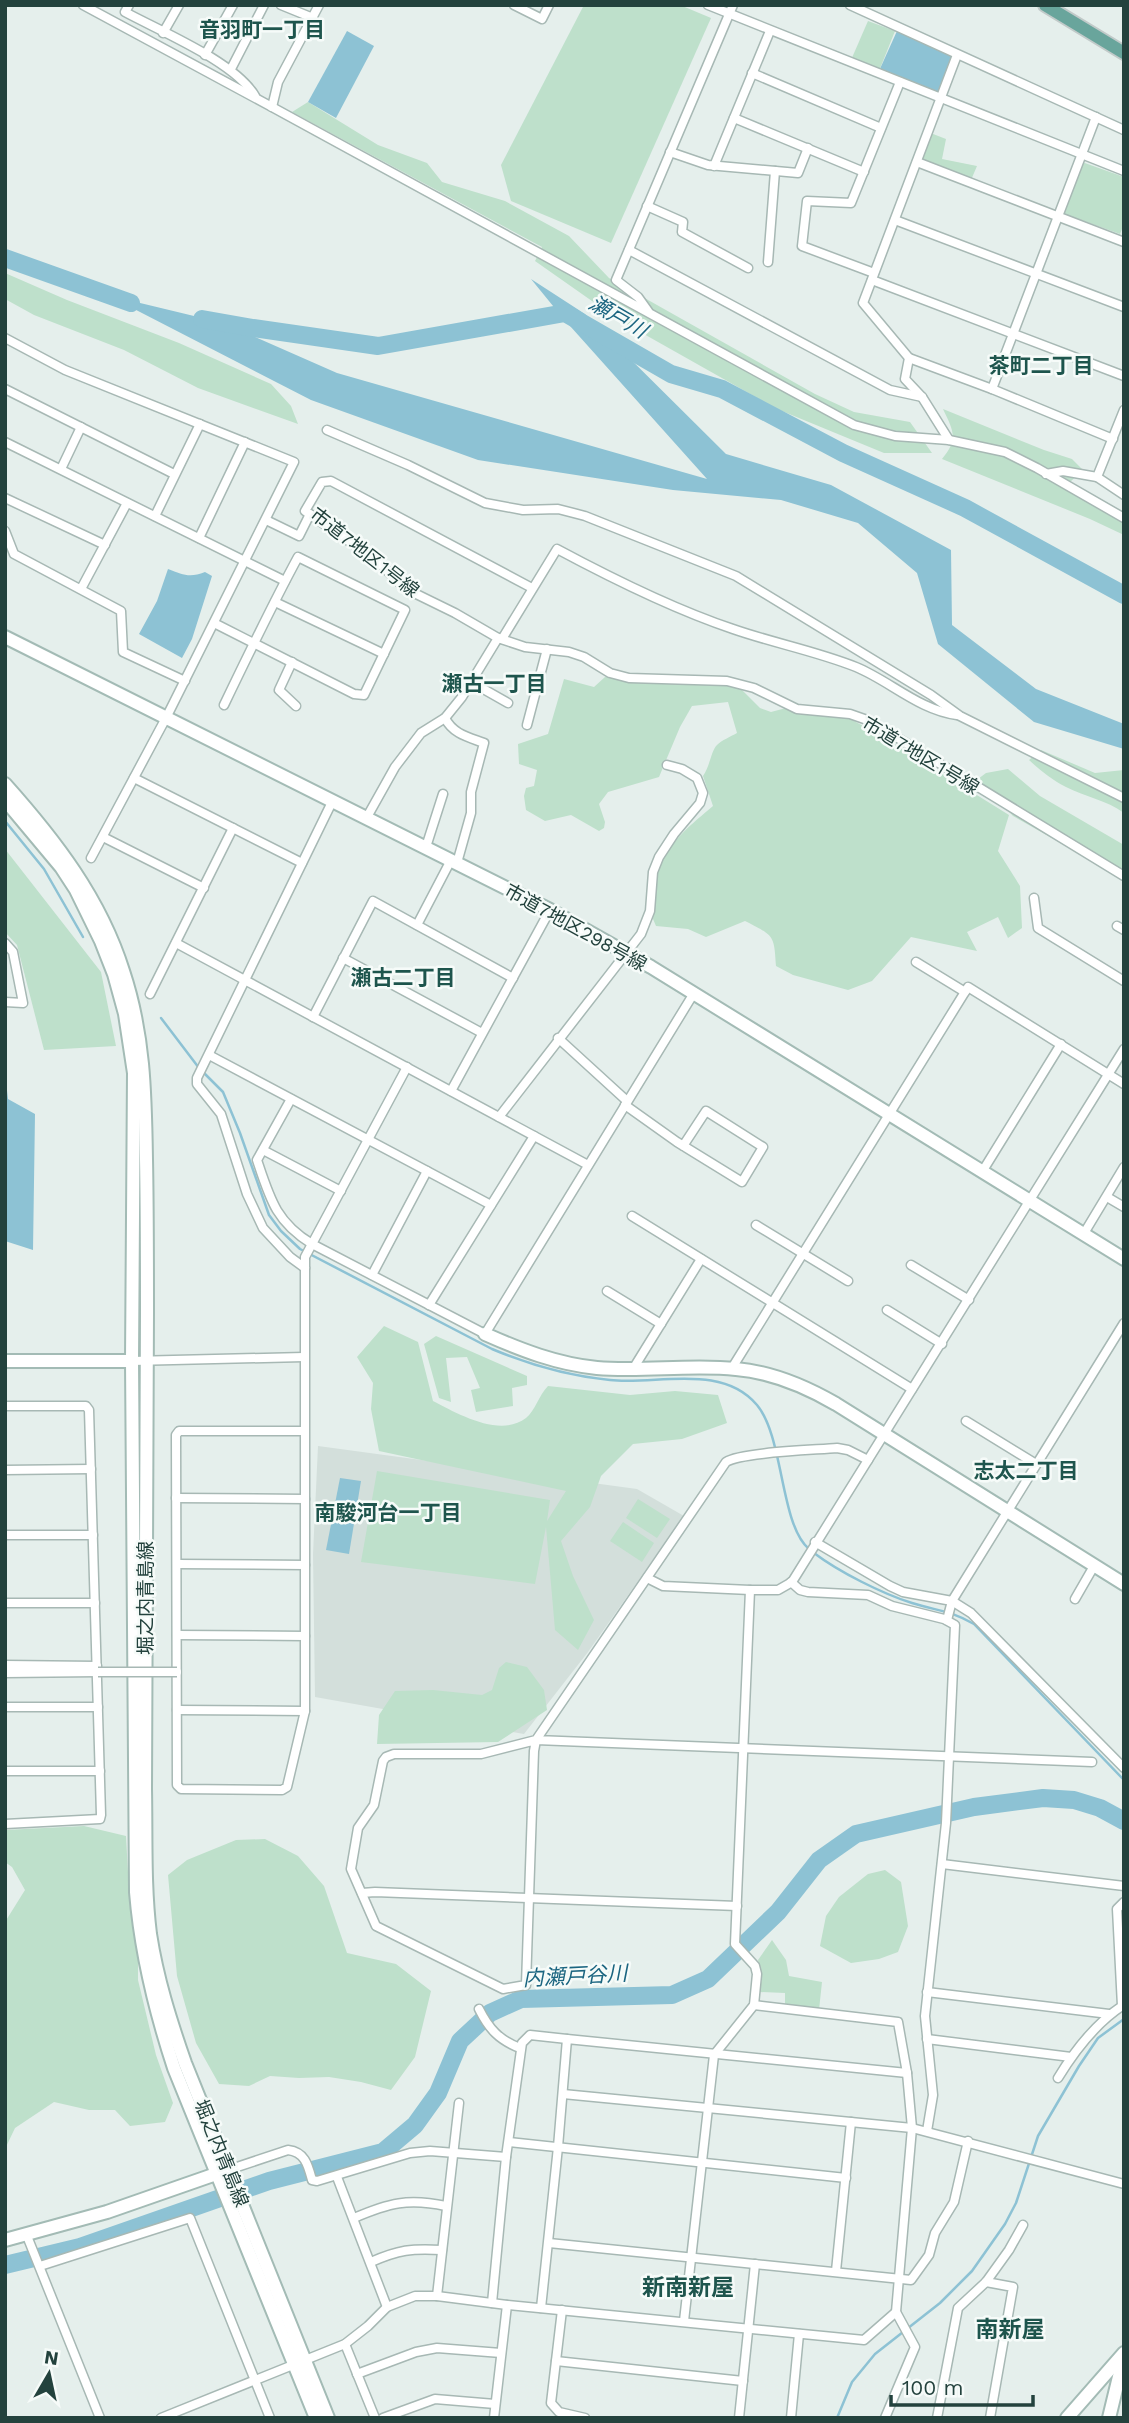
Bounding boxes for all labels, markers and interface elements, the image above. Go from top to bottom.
district label: 音羽町一丁目 [199,17,325,42]
water label: 瀬戸川 [585,290,654,344]
district label: 茶町二丁目 [989,353,1094,378]
street label: 市道7地区1号線 [306,503,424,602]
district label: 瀬古一丁目 [442,671,547,696]
street label: 市道7地区1号線 [858,712,983,799]
street label: 市道7地区298号線 [501,879,651,976]
district label: 瀬古二丁目 [351,965,456,990]
district label: 志太二丁目 [974,1458,1079,1483]
district label: 南駿河台一丁目 [315,1500,462,1525]
street label: 堀之内青島線 [134,1541,157,1655]
water label: 内瀬戸谷川 [522,1960,630,1991]
street label: 堀之内青島線 [190,2096,254,2210]
district label: 新南新屋 [642,2274,734,2301]
district label: 南新屋 [976,2316,1045,2343]
north arrow [14,2339,84,2409]
text: N [43,2345,60,2370]
scale bar [891,2364,1033,2408]
text: 100 m [902,2375,964,2400]

